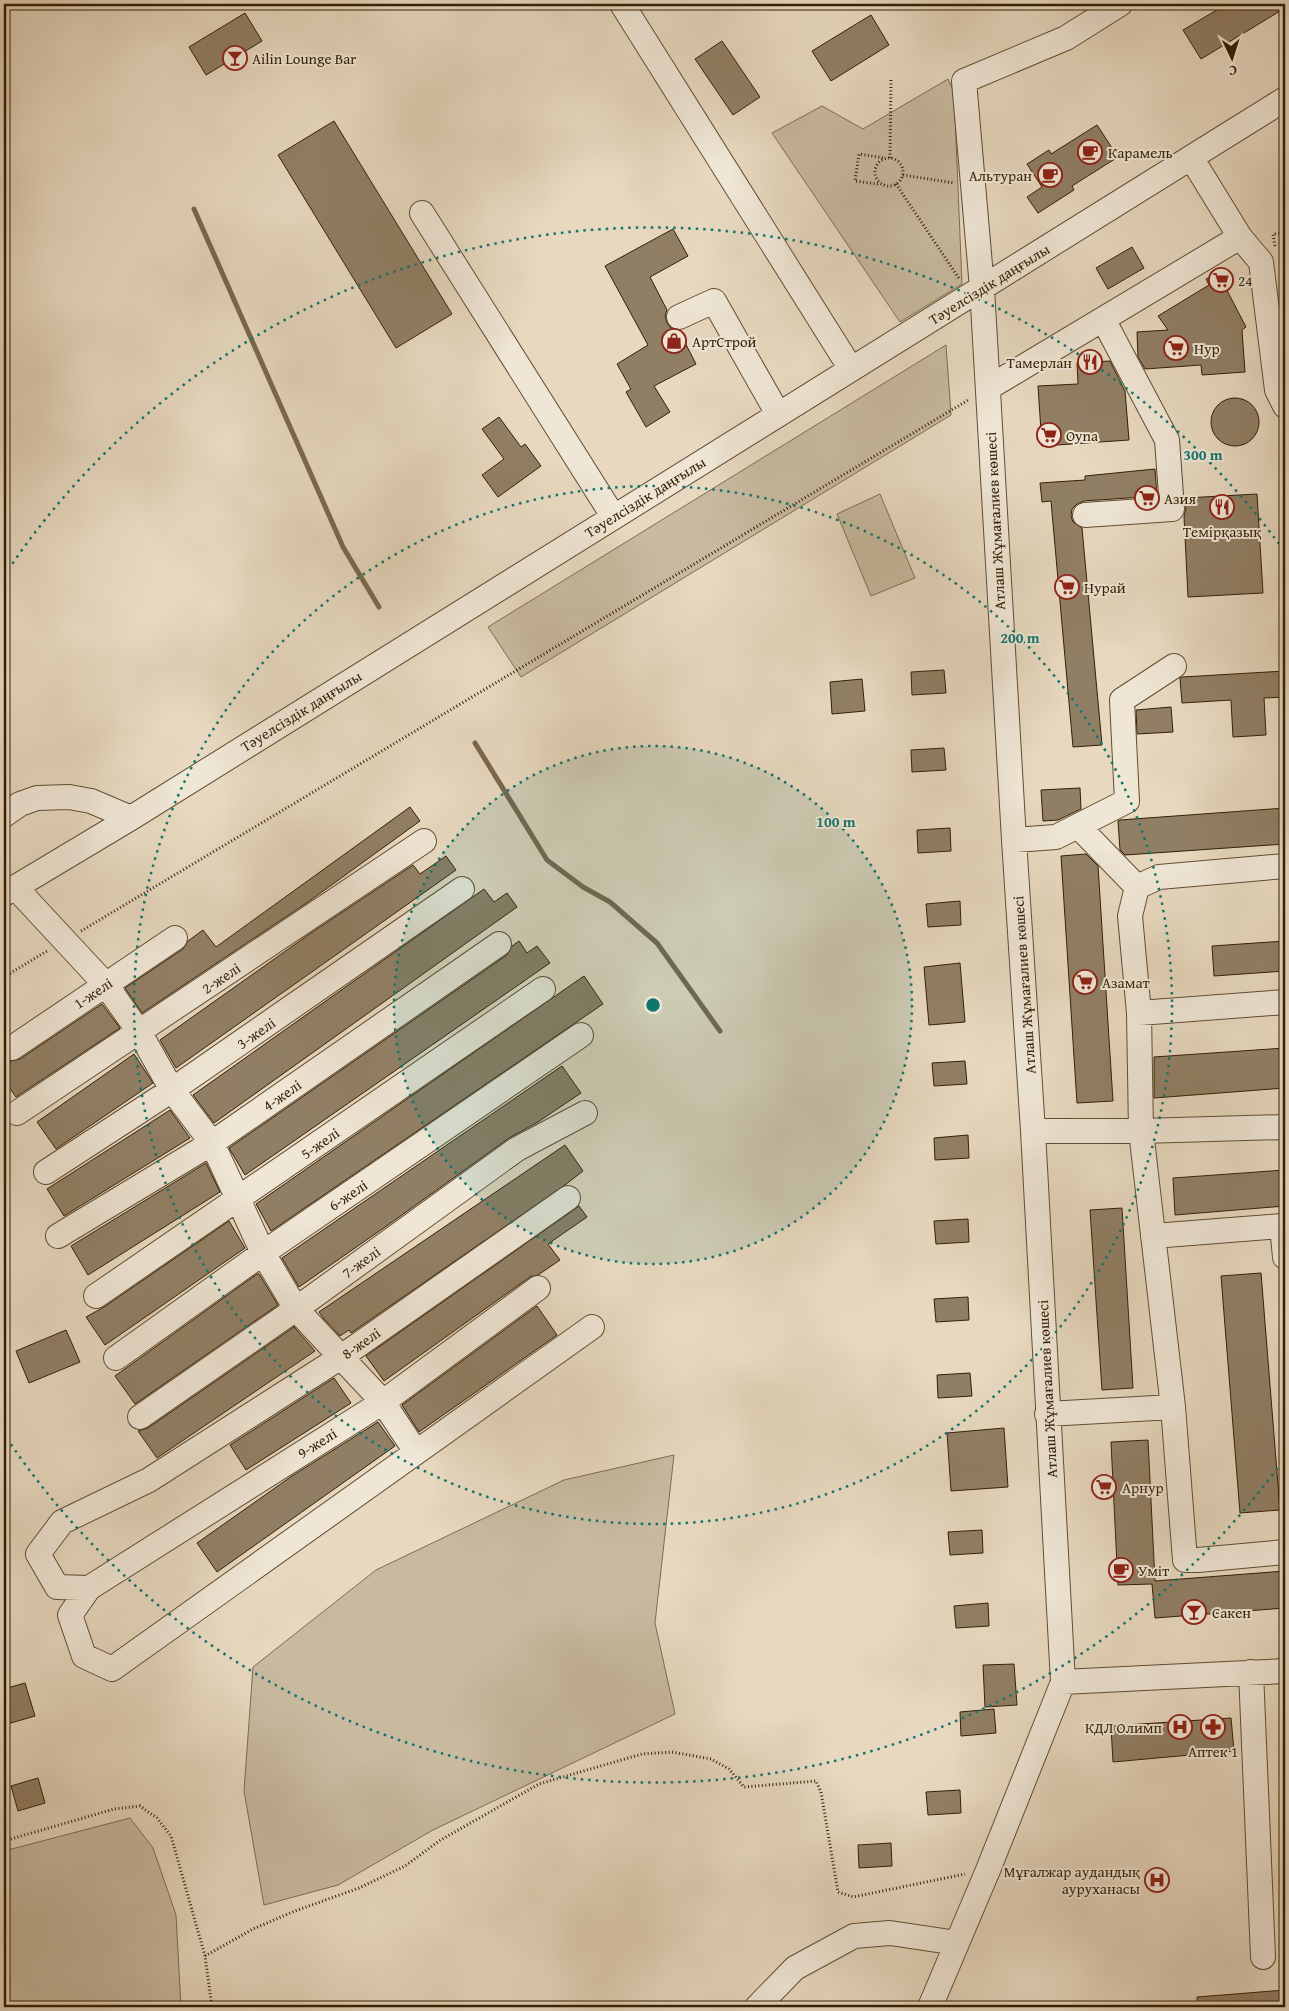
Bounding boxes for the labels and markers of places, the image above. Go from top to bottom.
bar icon: Ailin Lounge Bar [222,45,248,71]
place label: Ailin Lounge Bar [252,48,357,69]
cafe icon: Карамель [1077,139,1103,165]
place label: Карамель [1108,142,1173,163]
cafe icon: Альтуран [1037,162,1063,188]
place label: Альтуран [969,165,1032,186]
supermarket icon: 24 [1208,267,1234,293]
place label: 24 [1238,270,1252,291]
shop icon: АртСтрой [661,328,687,354]
place label: АртСтрой [692,331,757,352]
supermarket icon: Нур [1163,335,1189,361]
place label: Нур [1194,338,1220,359]
restaurant icon: Тамерлан [1077,349,1103,375]
place label: Тамерлан [1007,352,1072,373]
supermarket icon: Oyna [1036,422,1062,448]
place label: Oyna [1066,425,1098,446]
supermarket icon: Азия [1134,485,1160,511]
place label: Азия [1164,488,1197,509]
restaurant icon: Темірқазық [1209,494,1235,520]
place label: Темірқазық [1183,521,1261,542]
supermarket icon: Нурай [1054,574,1080,600]
place label: Нурай [1084,577,1126,598]
supermarket icon: Азамат [1072,969,1098,995]
place label: Азамат [1102,972,1151,993]
centre of rings [644,996,662,1014]
supermarket icon: Арнур [1091,1474,1117,1500]
place label: Арнур [1122,1477,1164,1498]
cafe icon: Умiт [1108,1557,1134,1583]
place label: Умiт [1138,1560,1170,1581]
bar icon: Сакен [1181,1599,1207,1625]
place label: Сакен [1212,1602,1251,1623]
hospital icon: КДЛ Олимп [1167,1714,1193,1740]
pharmacy icon: Аптек 1 [1200,1714,1226,1740]
place label: КДЛ Олимп [1085,1717,1163,1738]
place label: Аптек 1 [1188,1741,1238,1762]
place label: Мұғалжар аудандық ауруханасы [1004,1861,1140,1899]
hospital icon: Мұғалжар аудандық ауруханасы [1144,1867,1170,1893]

